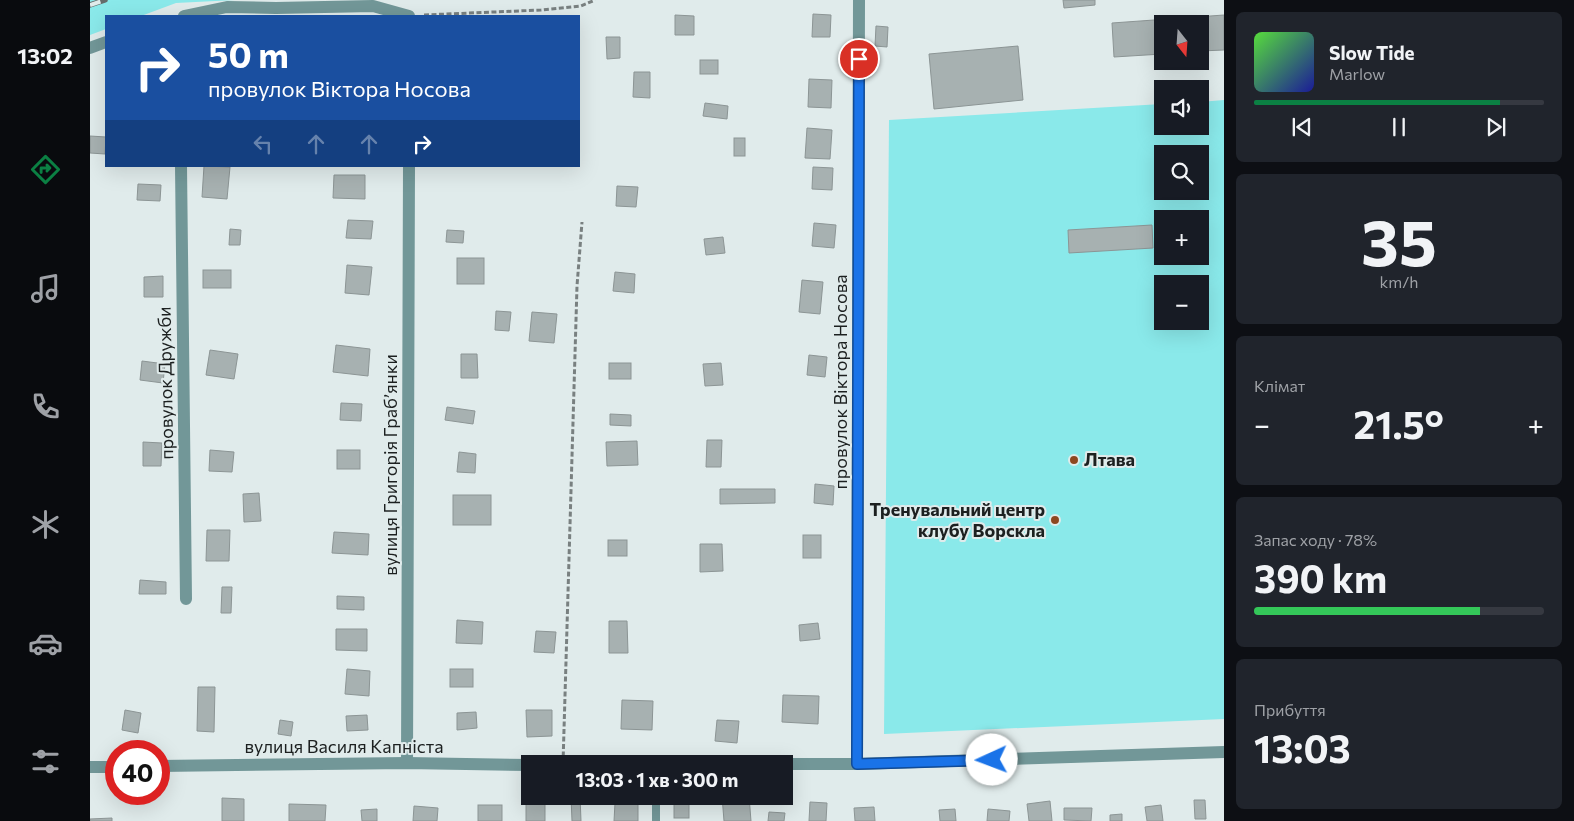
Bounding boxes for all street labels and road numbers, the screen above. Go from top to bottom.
street label: провулок Віктора Носова [829,274,851,490]
street label: провулок Дружби [153,306,177,460]
street label: вулиця Григорія Грабʼянки [379,354,401,576]
street label: вулиця Василя Капніста [244,735,444,757]

